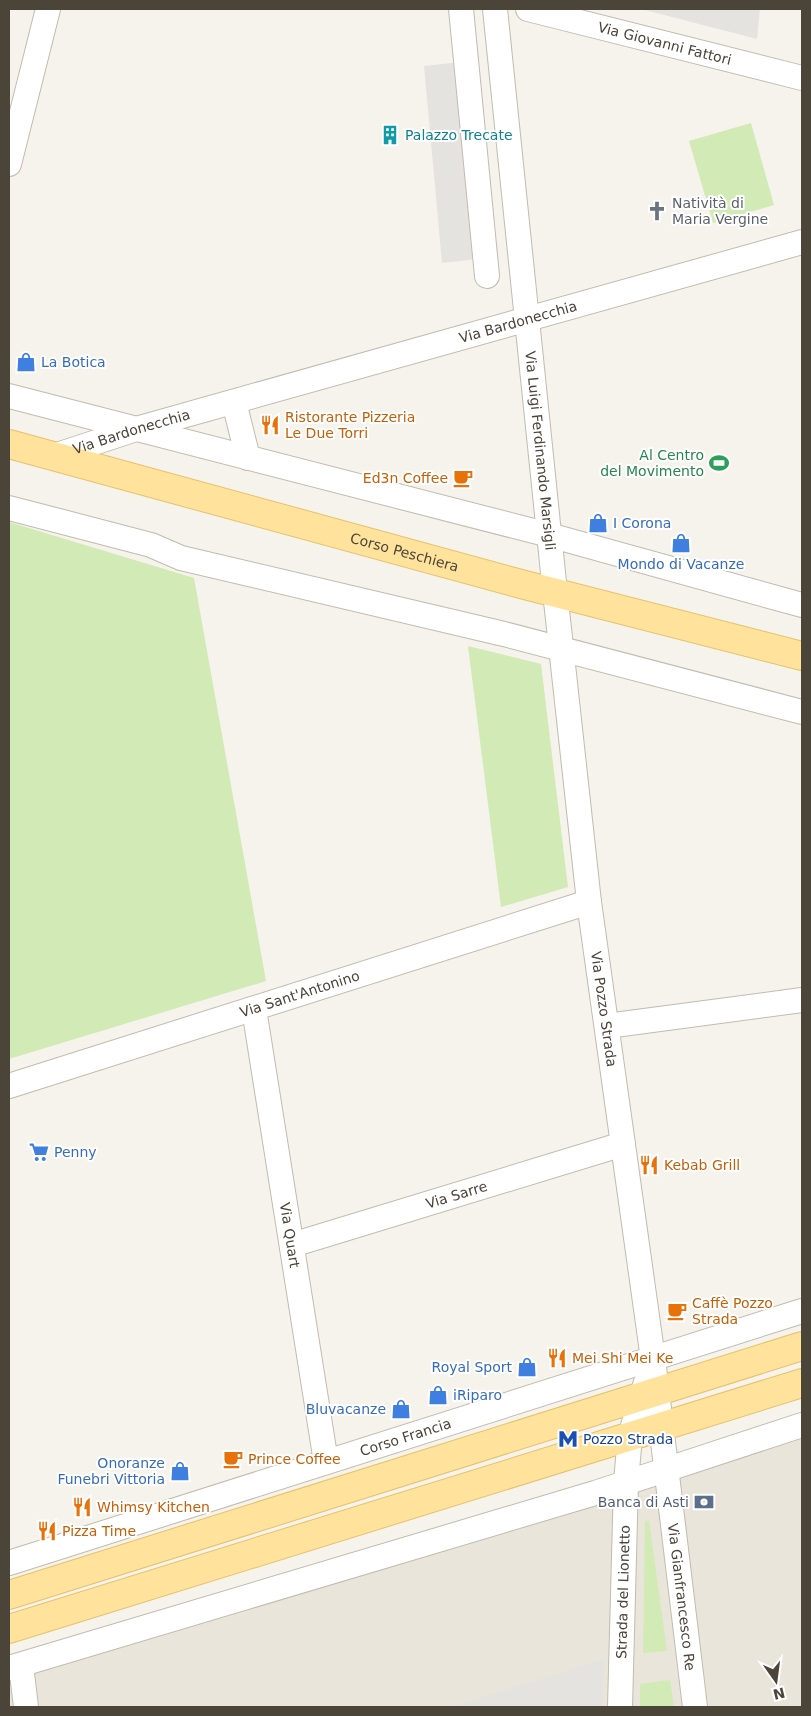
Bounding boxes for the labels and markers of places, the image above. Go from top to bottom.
building icon: Palazzo Trecate [379,124,401,146]
place label: Palazzo Trecate [405,127,513,143]
place label: Natività di Maria Vergine [672,195,768,227]
church icon: Natività di Maria Vergine [646,200,668,222]
shop icon: La Botica [15,351,37,373]
place label: La Botica [41,354,106,370]
place label: Ristorante Pizzeria Le Due Torri [285,409,415,441]
restaurant icon: Ristorante Pizzeria Le Due Torri [259,414,281,436]
place label: Al Centro del Movimento [600,447,704,479]
sports icon: Al Centro del Movimento [708,452,730,474]
cafe icon: Ed3n Coffee [452,467,474,489]
place label: Ed3n Coffee [363,470,448,486]
shop icon: I Corona [587,512,609,534]
place label: I Corona [613,515,671,531]
shop icon: Mondo di Vacanze [670,532,692,554]
place label: Mondo di Vacanze [618,556,744,572]
supermarket icon: Penny [28,1141,50,1163]
place label: Penny [54,1144,97,1160]
restaurant icon: Kebab Grill [638,1154,660,1176]
place label: Kebab Grill [664,1157,740,1173]
place label: Caffè Pozzo Strada [692,1295,773,1327]
cafe icon: Caffè Pozzo Strada [666,1300,688,1322]
restaurant icon: Mei Shi Mei Ke [546,1347,568,1369]
place label: Mei Shi Mei Ke [572,1350,673,1366]
shop icon: Royal Sport [516,1356,538,1378]
place label: Royal Sport [432,1359,513,1375]
shop icon: iRiparo [427,1384,449,1406]
place label: iRiparo [453,1387,502,1403]
shop icon: Bluvacanze [390,1398,412,1420]
place label: Bluvacanze [306,1401,386,1417]
metro station icon: Pozzo Strada [557,1428,579,1450]
place label: Pozzo Strada [583,1431,673,1447]
cafe icon: Prince Coffee [222,1448,244,1470]
place label: Prince Coffee [248,1451,341,1467]
place label: Onoranze Funebri Vittoria [57,1455,165,1487]
shop icon: Onoranze Funebri Vittoria [169,1460,191,1482]
bank icon: Banca di Asti [693,1491,715,1513]
place label: Banca di Asti [598,1494,689,1510]
restaurant icon: Whimsy Kitchen [71,1496,93,1518]
place label: Whimsy Kitchen [97,1499,210,1515]
restaurant icon: Pizza Time [36,1520,58,1542]
place label: Pizza Time [62,1523,136,1539]

